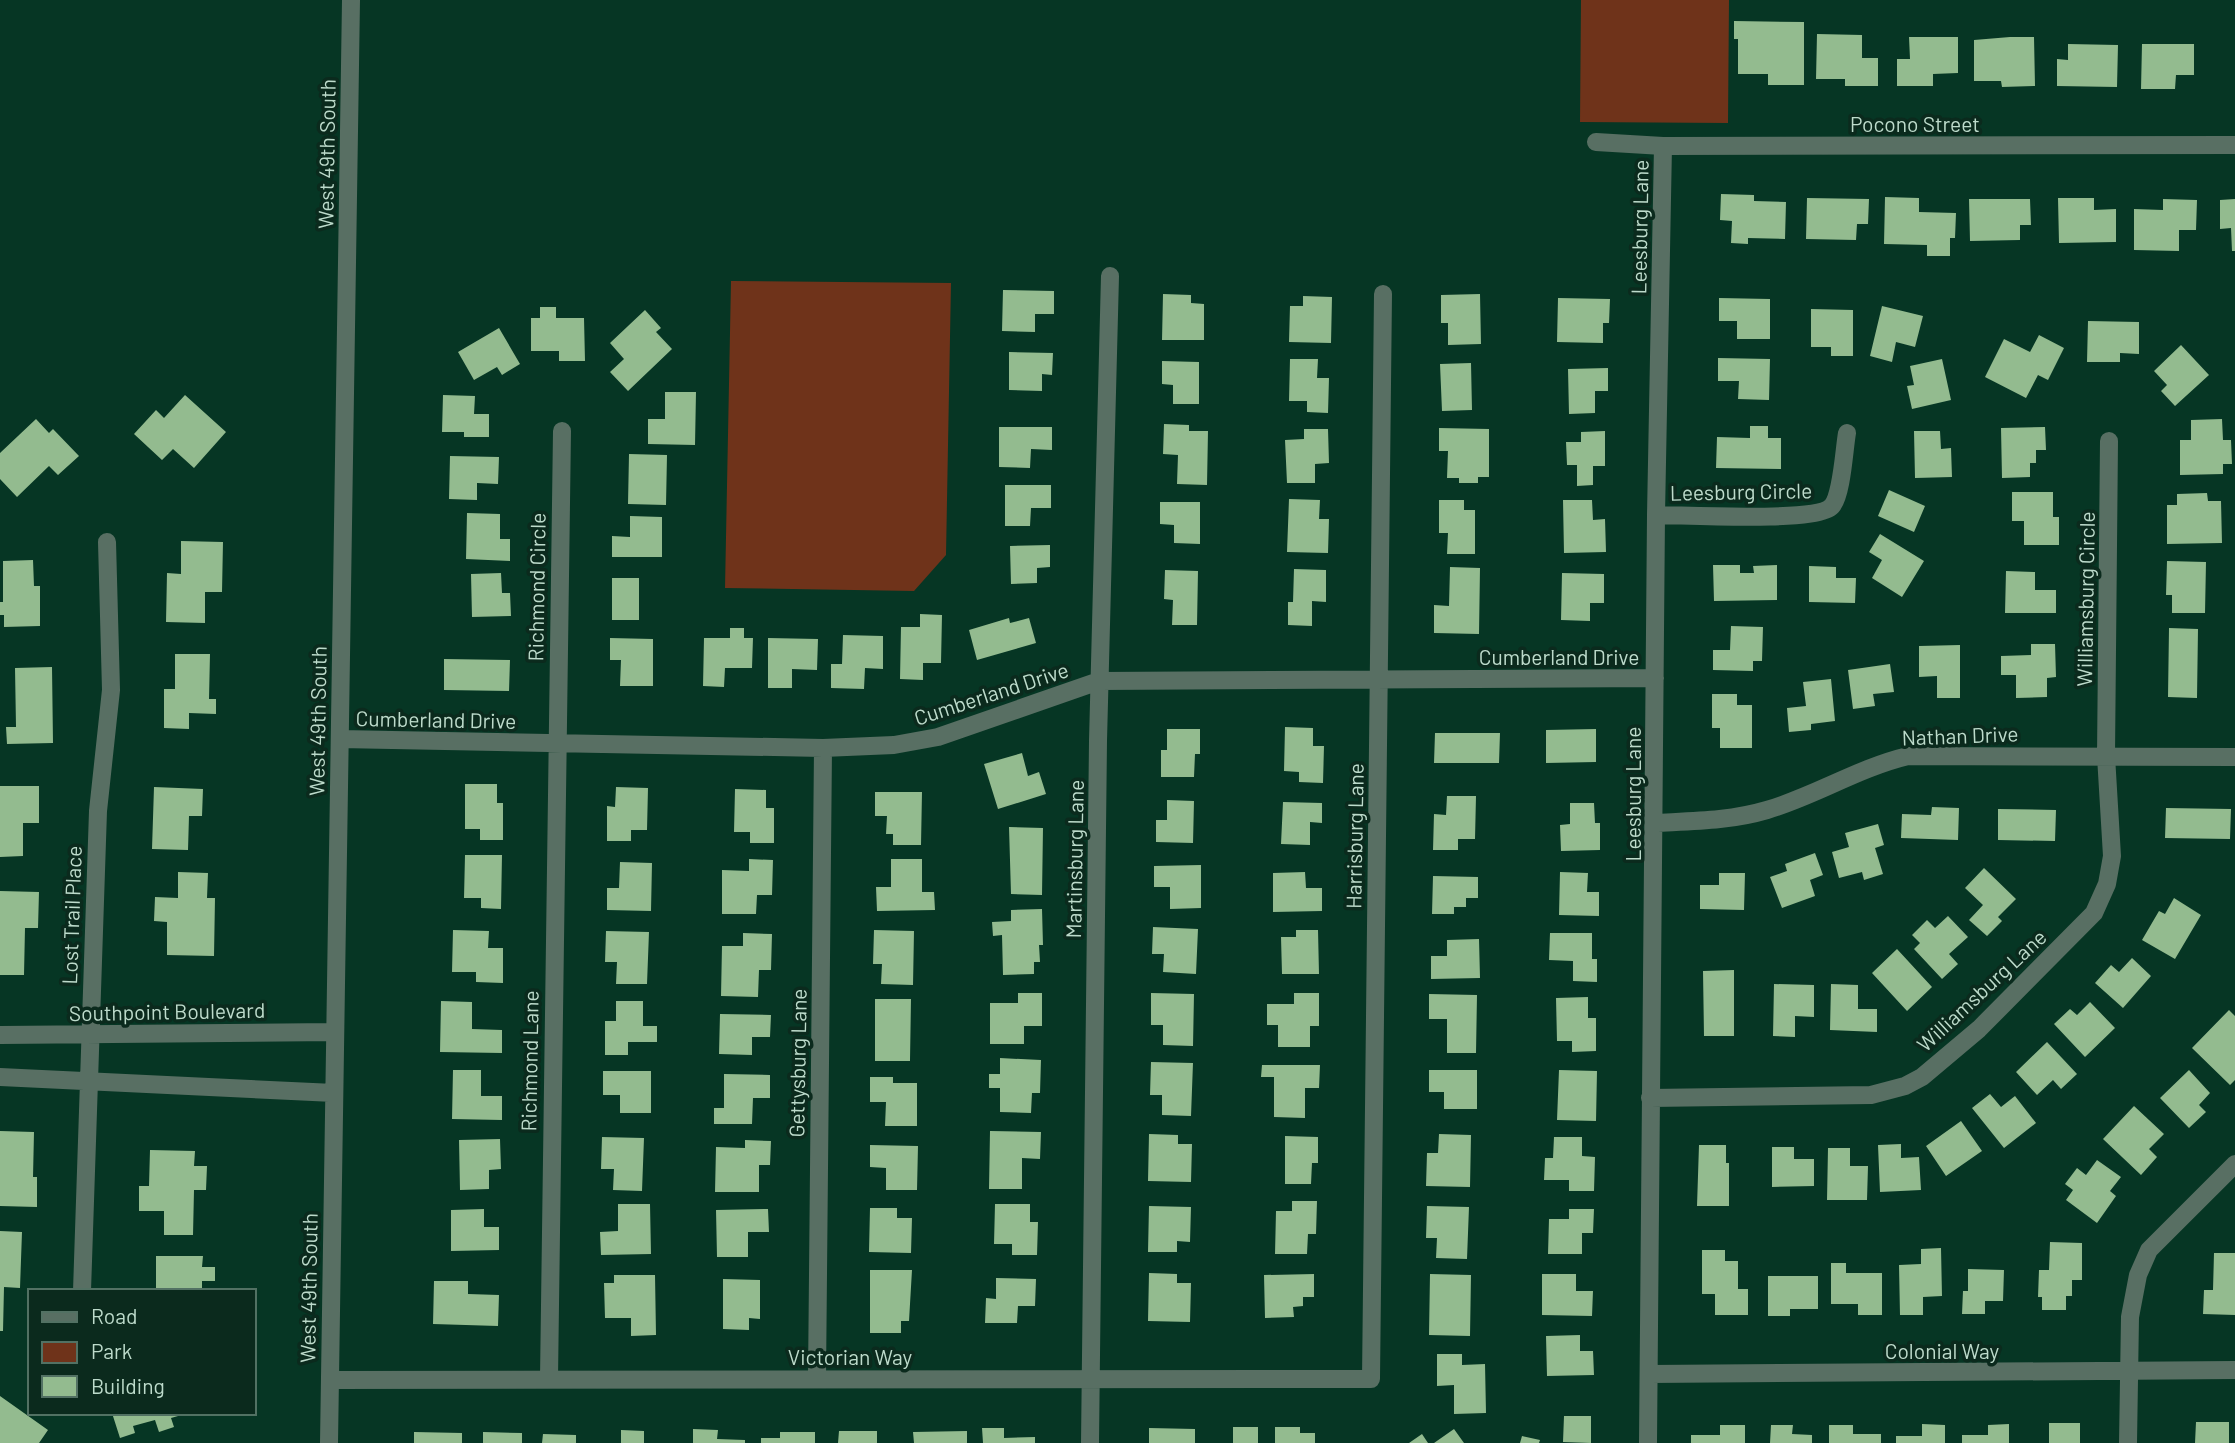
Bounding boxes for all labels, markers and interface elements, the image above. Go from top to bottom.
street label: West 49th South [312,79,340,229]
street label: Pocono Street [1850,111,1980,136]
street label: Leesburg Lane [1625,159,1653,295]
street label: Leesburg Circle [1670,477,1812,505]
street label: Williamsburg Circle [2071,511,2099,687]
street label: Richmond Circle [522,513,550,661]
street label: Cumberland Drive [1479,644,1639,669]
street label: West 49th South [303,646,331,796]
street label: Cumberland Drive [911,656,1071,730]
street label: Cumberland Drive [355,705,517,733]
street label: Nathan Drive [1901,720,2019,750]
street label: Leesburg Lane [1620,727,1645,861]
street label: Harrisburg Lane [1340,763,1368,909]
street label: Martinsburg Lane [1060,779,1088,939]
street label: Lost Trail Place [56,845,86,985]
street label: Williamsburg Lane [1911,924,2051,1056]
street label: Gettysburg Lane [783,988,811,1138]
street label: Richmond Lane [515,990,543,1132]
street label: Southpoint Boulevard [69,997,265,1025]
street label: West 49th South [294,1213,322,1363]
legend [28,1289,256,1415]
text: Road [91,1303,137,1328]
text: Park [91,1338,132,1363]
street label: Colonial Way [1885,1338,2000,1363]
street label: Victorian Way [788,1344,913,1369]
text: Building [91,1373,165,1398]

